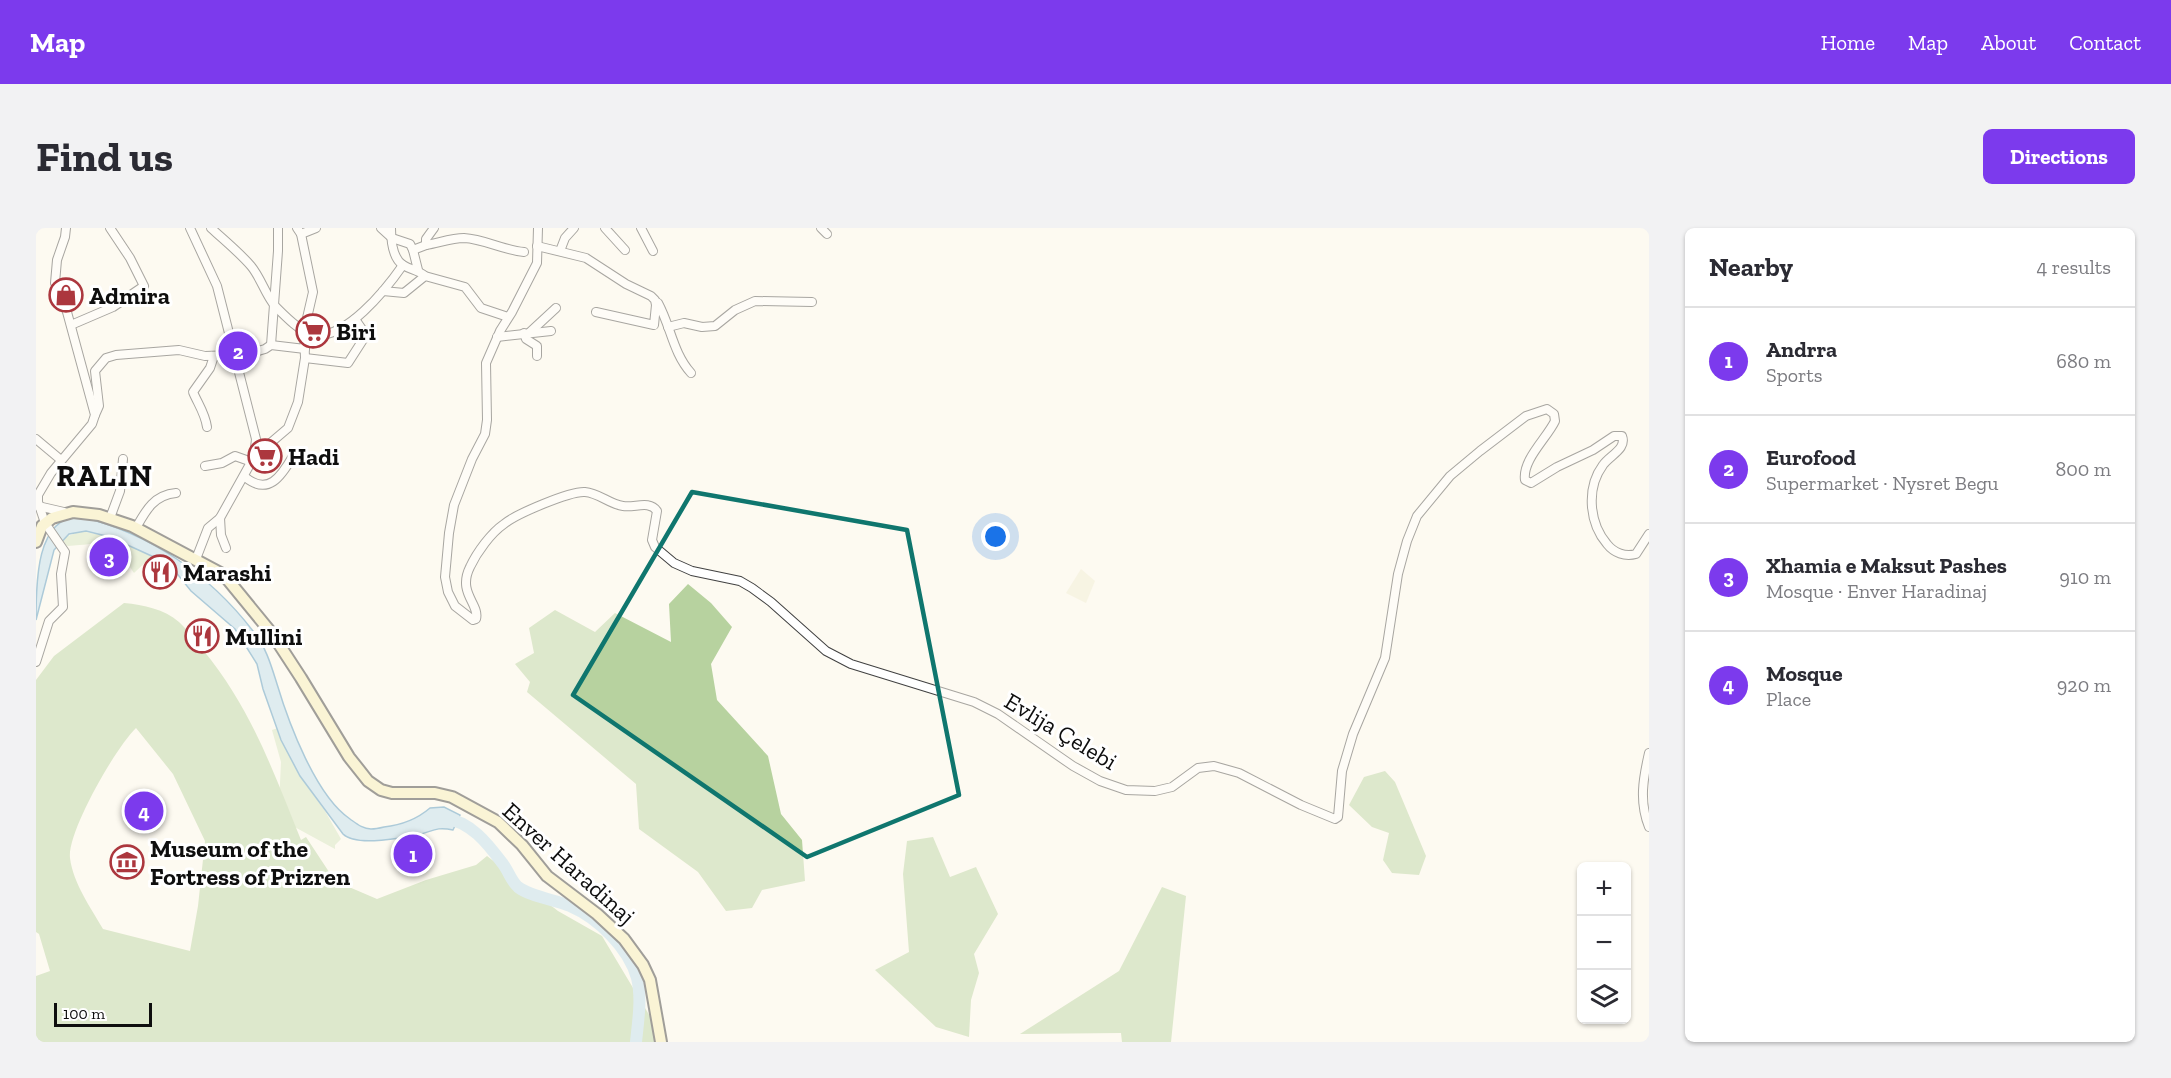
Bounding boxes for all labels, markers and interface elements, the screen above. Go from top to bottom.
text: Map [30,26,85,59]
text: Home [1821,30,1875,55]
text: Map [1908,30,1948,55]
text: About [1981,30,2036,55]
text: Contact [2069,30,2141,55]
button: Directions [1983,129,2135,184]
text: Find us [36,131,173,182]
text: Nearby [1709,251,1793,283]
text: 4 results [2036,255,2111,279]
shop icon: Admira [48,277,84,313]
place label: Admira [89,281,170,310]
supermarket icon: Biri [295,313,331,349]
place label: Biri [336,317,376,346]
pin: 2 [218,328,258,374]
text: Andrra [1766,336,1837,363]
text: 1 [1724,349,1733,373]
text: 680 m [2056,349,2111,373]
text: Sports [1766,363,1823,387]
supermarket icon: Hadi [247,438,283,474]
place label: Hadi [288,442,339,471]
text: Eurofood [1766,444,1856,471]
text: 2 [1723,457,1734,481]
text: 800 m [2055,457,2111,481]
district label: RALIN [56,458,154,494]
text: Supermarket · Nysret Begu [1766,471,1998,495]
your location [981,522,1010,551]
pin: 3 [90,534,128,580]
text: Xhamia e Maksut Pashes [1766,552,2007,579]
restaurant icon: Marashi [142,554,178,590]
place label: Marashi [183,558,271,587]
text: 3 [1723,565,1734,589]
text: 910 m [2059,565,2111,589]
text: Mosque · Enver Haradinaj [1766,579,1987,603]
restaurant icon: Mullini [184,618,220,654]
place label: Mullini [225,622,302,651]
text: Mosque [1766,660,1843,687]
text: 4 [1723,673,1734,697]
text: 920 m [2057,673,2111,697]
street label: Evlija Çelebi [999,686,1123,776]
text: Place [1766,687,1811,711]
pin: 4 [124,788,164,834]
street label: Enver Haradinaj [497,796,641,930]
pin: 1 [394,832,433,876]
place label: Museum of the Fortress of Prizren [150,834,350,891]
museum icon: Museum of the Fortress of Prizren [109,844,145,880]
map controls [1577,862,1631,1024]
button: + [1577,862,1631,916]
button: − [1577,916,1631,970]
button: layers [1577,970,1631,1024]
scale bar [54,1000,152,1028]
text: 100 m [63,1004,105,1023]

